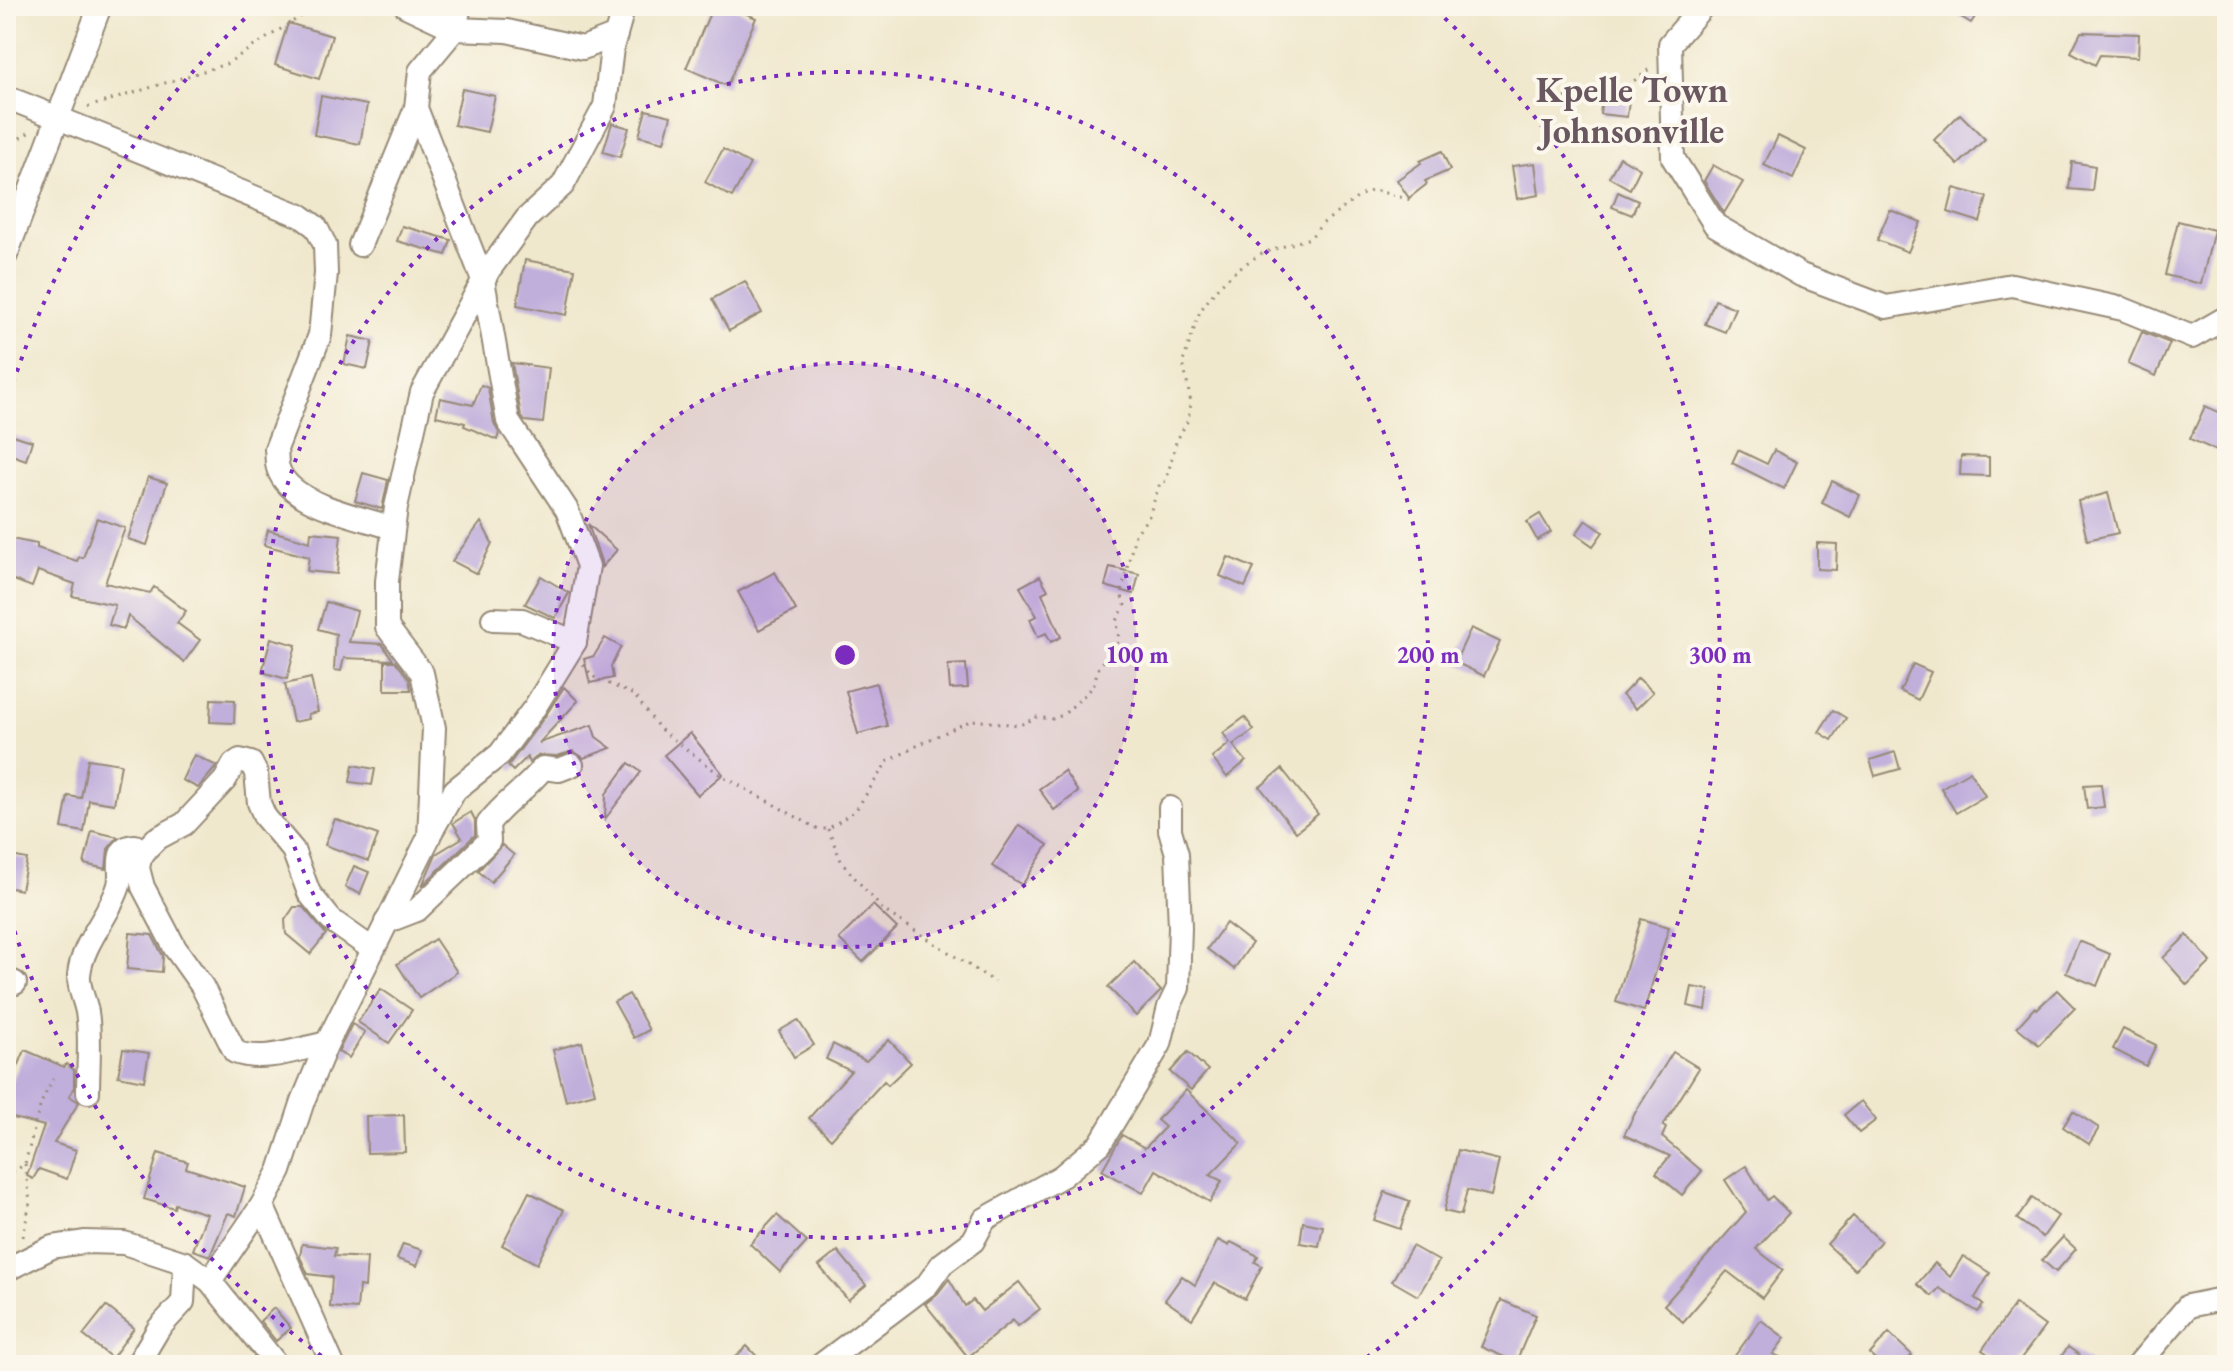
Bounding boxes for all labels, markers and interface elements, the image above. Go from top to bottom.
district label: Kpelle Town Johnsonville [1536,66,1728,154]
text: 100 m [1105,639,1169,670]
text: 200 m [1396,639,1460,670]
text: 300 m [1688,639,1752,670]
centre of rings [831,641,859,669]

